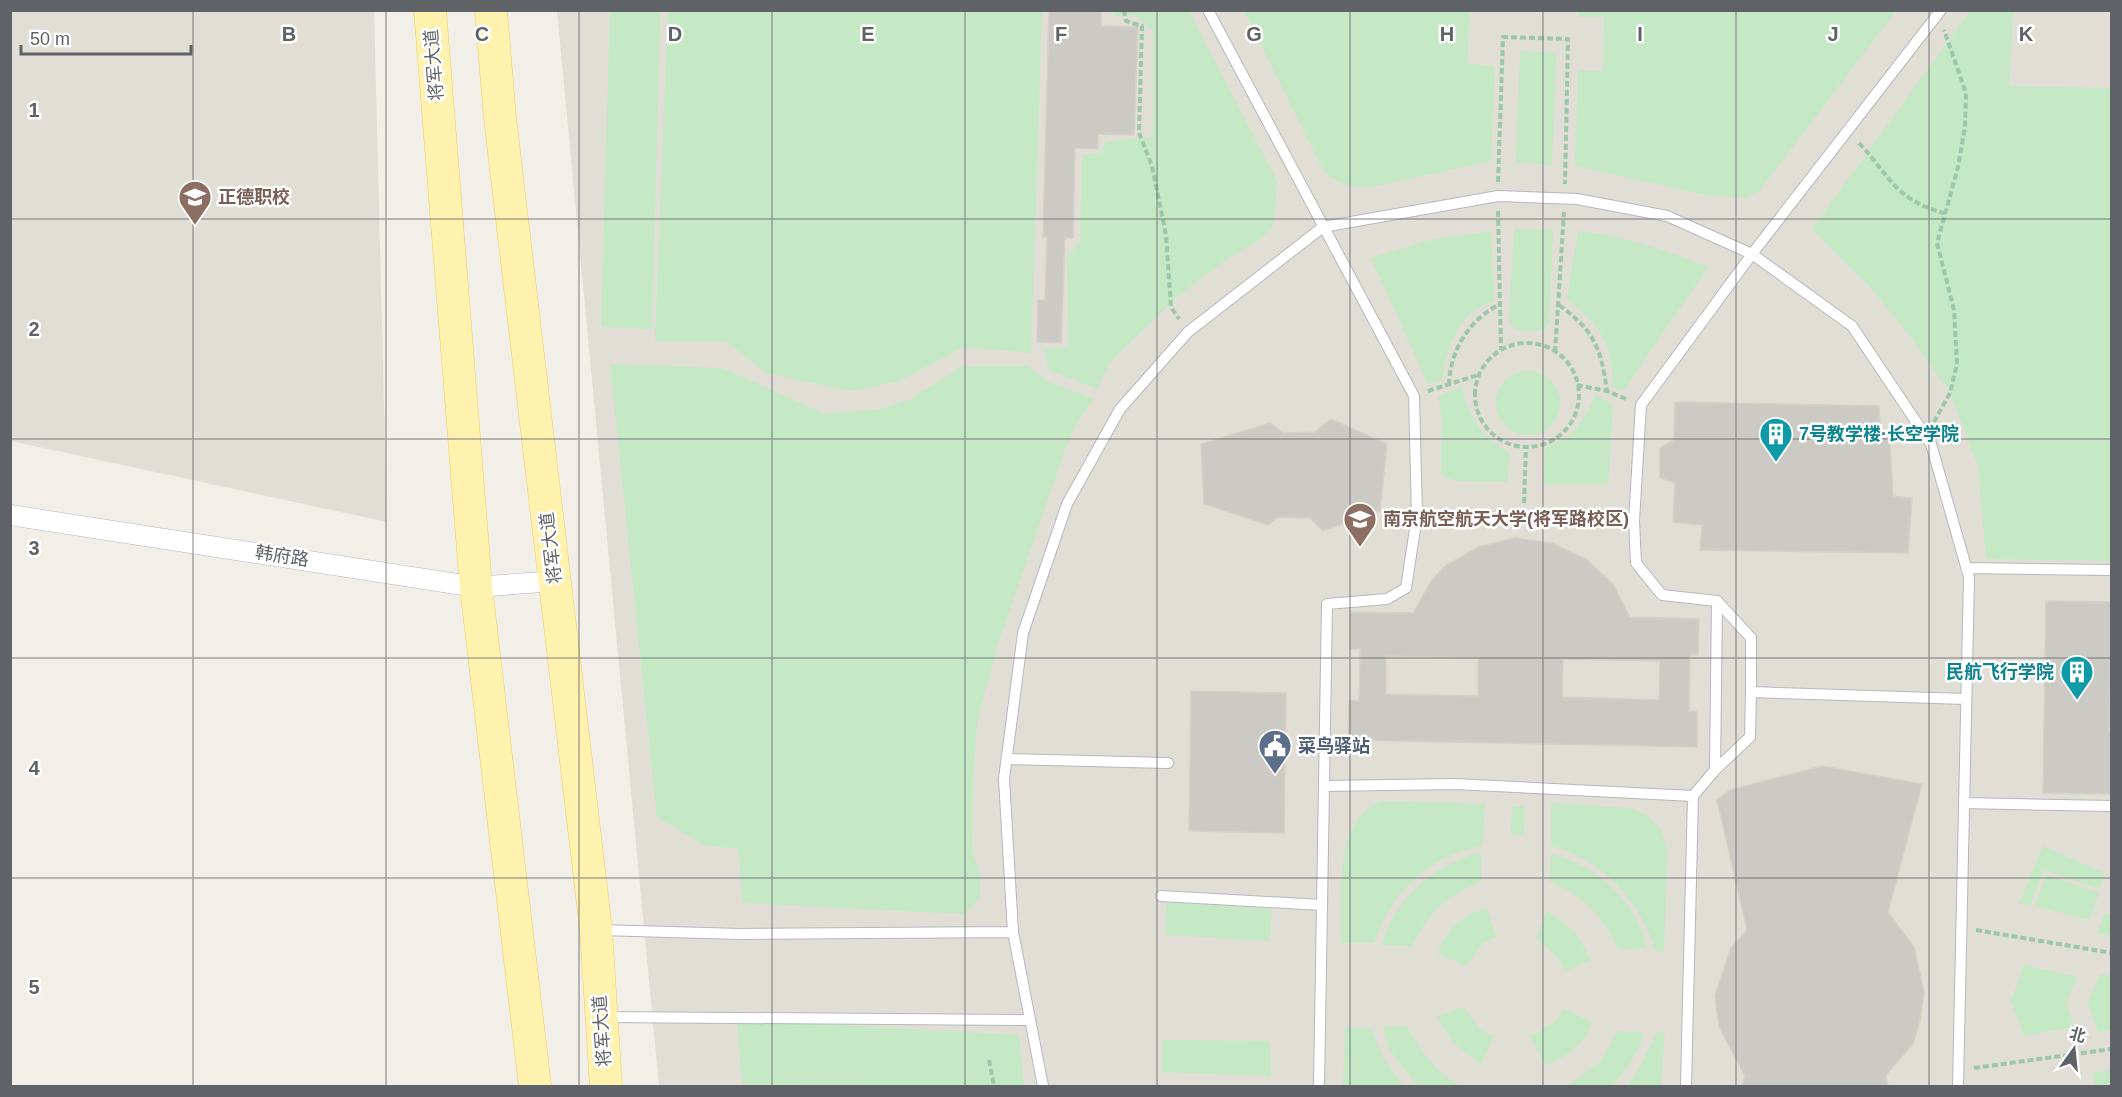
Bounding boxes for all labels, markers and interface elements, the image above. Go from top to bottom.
scale bar [21,18,190,56]
text: B [282,23,296,45]
text: C [475,23,489,45]
text: D [668,23,682,45]
text: E [861,23,875,45]
text: F [1055,23,1067,45]
text: G [1246,23,1262,45]
text: H [1440,23,1454,45]
text: I [1637,23,1643,45]
text: J [1827,23,1839,45]
text: K [2019,23,2034,45]
street label: 将军大道 [421,28,447,102]
text: 50 m [30,29,70,49]
text: 1 [28,99,40,121]
school or university icon: 正德职校 [177,179,213,226]
place label: 正德职校 [218,187,290,207]
text: 2 [28,318,40,340]
building icon: 7号教学楼·长空学院 [1758,416,1794,463]
place label: 7号教学楼·长空学院 [1799,424,1959,444]
school or university icon: 南京航空航天大学(将军路校区) [1342,501,1378,548]
place label: 南京航空航天大学(将军路校区) [1383,509,1629,529]
street label: 将军大道 [537,511,565,585]
text: 3 [28,537,40,559]
street label: 韩府路 [254,542,310,570]
building icon: 民航飞行学院 [2059,654,2095,701]
place label: 民航飞行学院 [1946,661,2054,682]
public building icon: 菜鸟驿站 [1257,728,1293,775]
place label: 菜鸟驿站 [1298,736,1370,756]
text: 4 [28,757,40,779]
text: 5 [28,976,40,998]
street label: 将军大道 [590,994,614,1068]
north arrow [2044,1019,2104,1079]
text: 北 [2068,1025,2088,1045]

